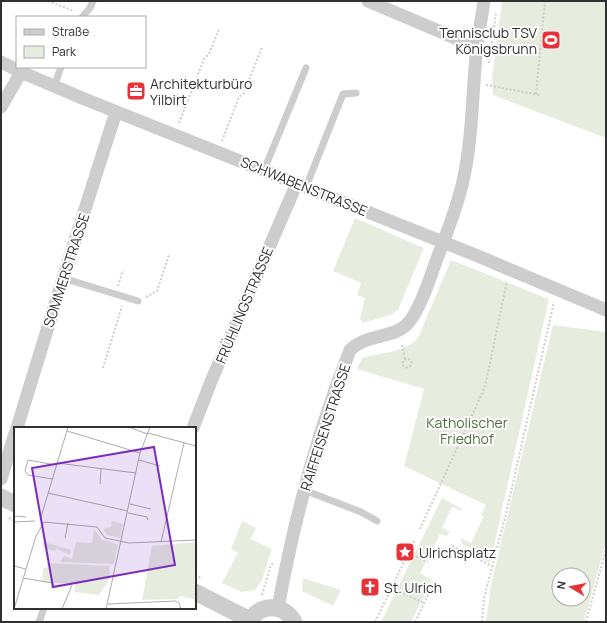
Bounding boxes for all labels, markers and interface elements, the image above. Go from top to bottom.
legend [16,16,146,68]
text: Straße [52,23,89,40]
place label: Tennisclub TSV Königsbrunn [439,23,538,58]
sports icon: Tennisclub TSV Königsbrunn [540,29,562,51]
text: Park [52,43,77,60]
place label: Architekturbüro Yilbirt [150,74,252,109]
office icon: Architekturbüro Yilbirt [125,80,147,102]
street label: SCHWABENSTRASSE [238,152,370,220]
street label: SOMMERSTRASSE [39,210,93,330]
street label: FRÜHLINGSTRASSE [211,244,277,366]
street label: RAIFFEISENSTRASSE [296,361,354,493]
park label: Katholischer Friedhof [426,413,508,448]
inset map [14,427,196,609]
place icon: Ulrichsplatz [394,541,416,563]
place label: Ulrichsplatz [419,543,496,562]
north arrow [551,567,591,607]
church icon: St. Ulrich [359,576,381,598]
place label: St. Ulrich [384,578,442,597]
text: N [553,580,569,590]

